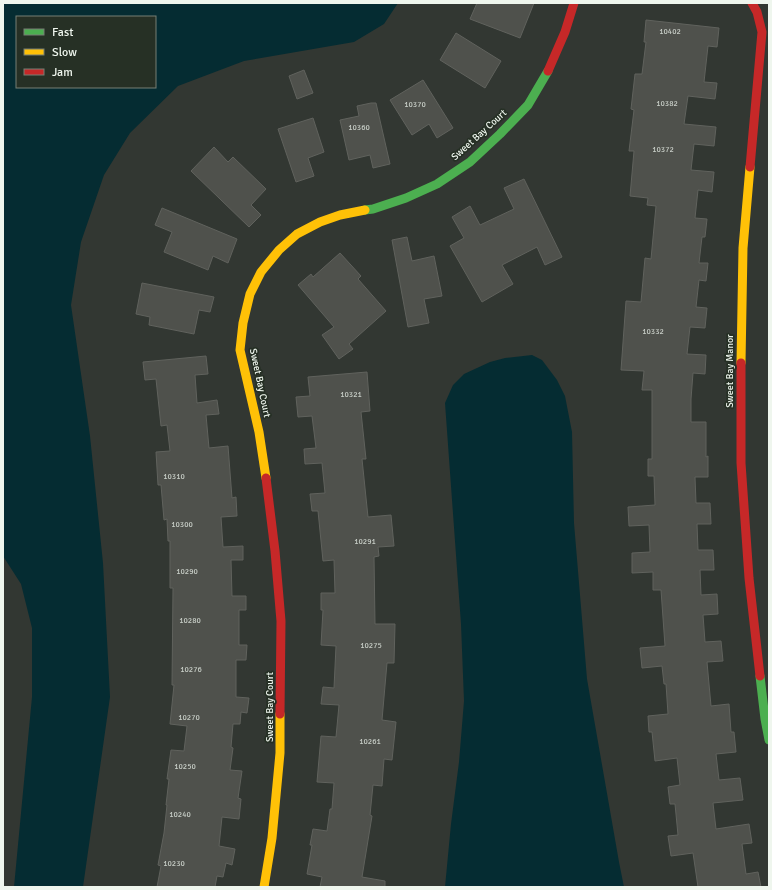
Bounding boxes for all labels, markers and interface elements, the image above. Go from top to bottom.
legend [16,16,156,88]
text: Fast [52,25,73,40]
house number: 10402 [659,26,681,36]
text: Slow [52,45,77,60]
text: Jam [52,65,73,80]
house number: 10382 [656,98,678,108]
house number: 10370 [404,99,426,109]
street label: Sweet Bay Court [449,107,509,163]
house number: 10360 [348,122,370,132]
house number: 10372 [652,144,674,154]
house number: 10332 [642,326,664,336]
street label: Sweet Bay Manor [724,334,736,408]
street label: Sweet Bay Court [247,347,273,419]
house number: 10321 [340,389,362,399]
house number: 10310 [163,471,185,481]
house number: 10300 [171,519,193,529]
house number: 10291 [354,536,376,546]
house number: 10290 [176,566,198,576]
house number: 10280 [179,615,201,625]
house number: 10275 [360,640,382,650]
house number: 10276 [180,664,202,674]
street label: Sweet Bay Court [264,671,276,742]
house number: 10270 [178,712,200,722]
house number: 10261 [359,736,381,746]
house number: 10250 [174,761,196,771]
house number: 10240 [169,809,191,819]
house number: 10230 [163,858,185,868]

